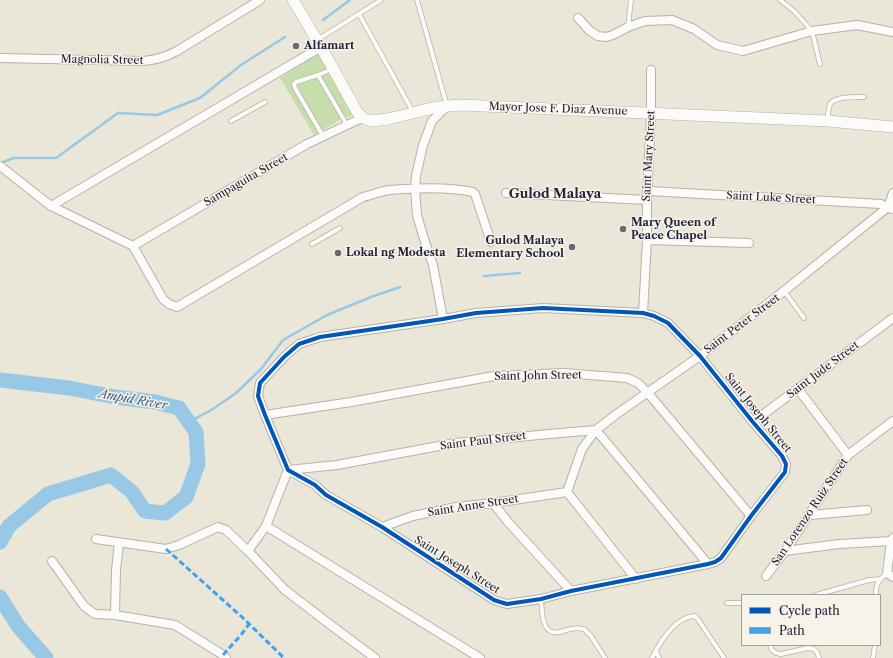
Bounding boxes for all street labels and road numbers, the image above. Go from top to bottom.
street label: Magnolia Street [61,53,143,67]
street label: Mayor Jose F. Diaz Avenue [488,100,628,118]
street label: Saint Mary Street [640,110,658,202]
street label: Sampaguita Street [202,151,290,209]
street label: Saint Luke Street [726,189,816,207]
street label: Saint Peter Street [702,291,782,357]
street label: Saint Jude Street [784,339,862,401]
street label: Saint John Street [494,369,582,383]
street label: Saint Joseph Street [722,371,794,455]
street label: Saint Paul Street [439,429,527,453]
street label: San Lorenzo Ruiz Street [769,456,851,568]
street label: Saint Anne Street [427,492,519,520]
street label: Saint Joseph Street [412,533,502,597]

